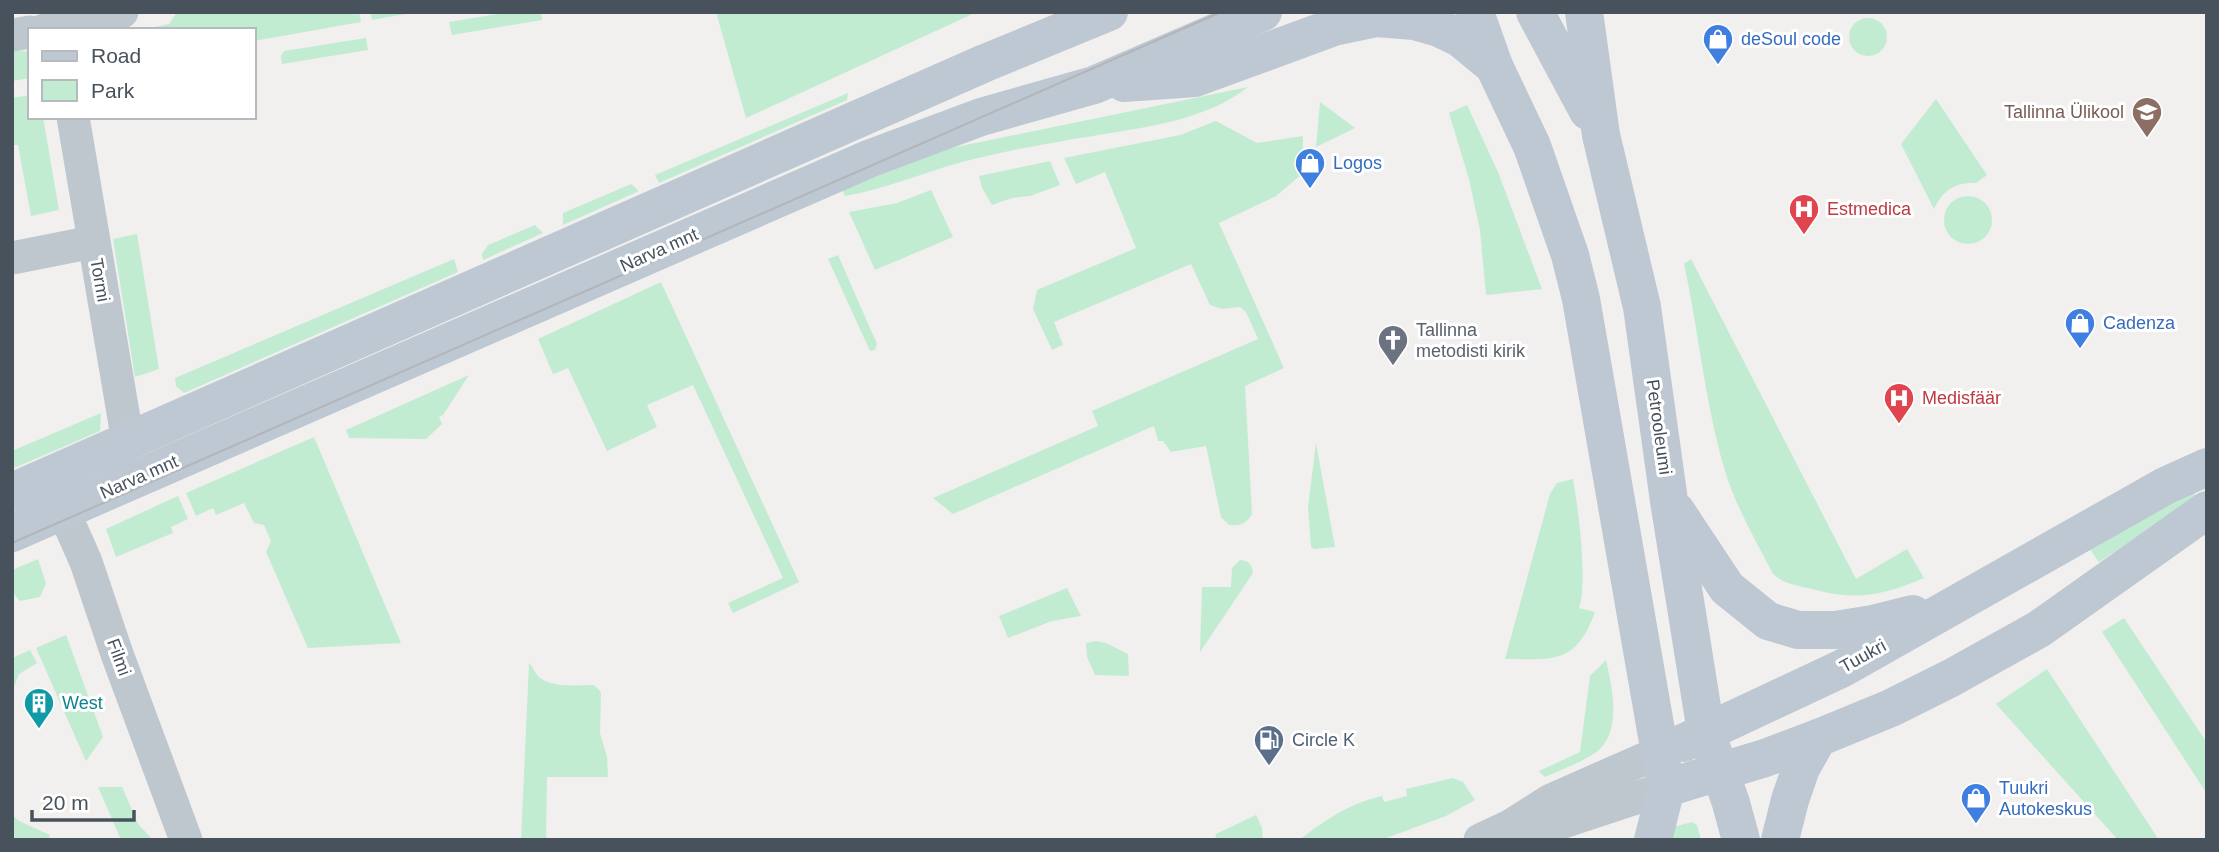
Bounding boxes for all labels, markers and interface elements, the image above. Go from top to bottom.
shop icon: deSoul code [1701,22,1735,66]
legend [28,28,256,119]
place label: deSoul code [1741,29,1841,49]
text: Road [91,44,141,67]
text: Park [91,79,135,102]
school or university icon: Tallinna Ülikool [2130,95,2164,139]
place label: Tallinna Ülikool [2004,102,2124,122]
shop icon: Logos [1293,146,1327,190]
place label: Logos [1333,153,1382,173]
hospital icon: Estmedica [1787,192,1821,236]
place label: Estmedica [1827,199,1912,219]
street label: Narva mnt [617,224,701,276]
street label: Tormi [86,257,114,303]
shop icon: Cadenza [2063,306,2097,350]
place label: Cadenza [2103,313,2176,333]
place label: Tallinna metodisti kirik [1416,320,1526,361]
church icon: Tallinna metodisti kirik [1376,323,1410,367]
street label: Petrooleumi [1642,378,1676,476]
hospital icon: Medisfäär [1882,381,1916,425]
place label: Medisfäär [1922,388,2001,408]
street label: Narva mnt [97,451,181,503]
street label: Tuukri [1837,635,1889,677]
street label: Filmi [103,636,135,678]
building icon: West [22,686,56,730]
place label: West [62,693,103,713]
fuel station icon: Circle K [1252,723,1286,767]
place label: Circle K [1292,730,1355,750]
scale bar [32,778,133,822]
place label: Tuukri Autokeskus [1999,778,2092,819]
shop icon: Tuukri Autokeskus [1959,781,1993,825]
text: 20 m [42,791,89,814]

